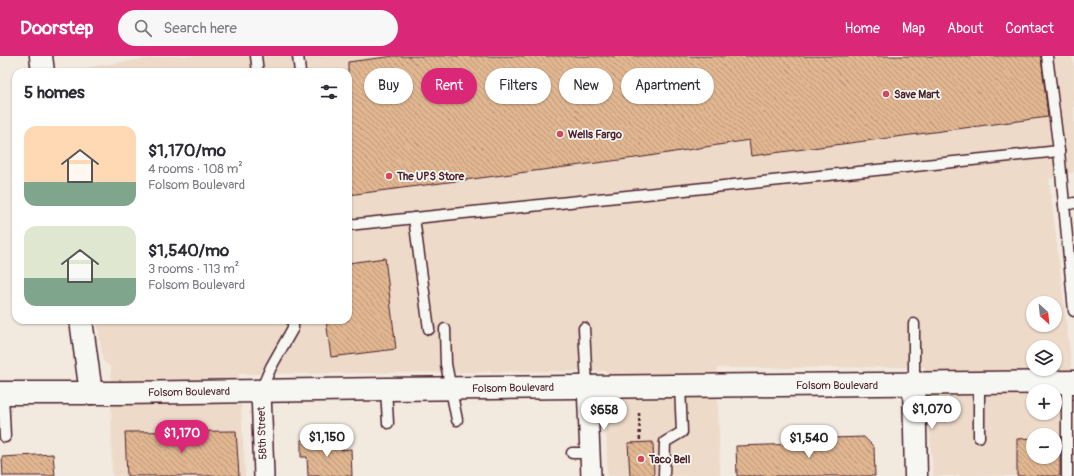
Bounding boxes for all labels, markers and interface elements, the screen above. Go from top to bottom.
search box [118,10,398,46]
text: Doorstep [20,16,94,40]
icon: search [132,17,154,39]
text: Search here [164,19,237,38]
text: Home [845,20,880,37]
text: Map [902,20,925,37]
text: About [947,20,983,37]
text: Contact [1005,20,1054,37]
chip: Buy [364,68,413,104]
chip: Rent [421,68,477,104]
chip: Filters [485,68,551,104]
chip: New [559,68,613,104]
chip: Apartment [621,68,714,104]
icon: filters [318,81,340,103]
text: 5 homes [24,82,85,103]
place label: Save Mart [894,88,940,101]
marker: Save Mart [881,89,891,99]
place label: Wells Fargo [568,128,622,141]
marker: Wells Fargo [555,129,565,139]
text: $1,170/mo [148,140,226,161]
icon: home [56,142,104,190]
text: 4 rooms · 108 m² [148,161,243,177]
place label: The UPS Store [396,170,465,183]
marker: The UPS Store [384,171,394,181]
text: Folsom Boulevard [148,177,245,193]
text: $1,540/mo [148,240,229,261]
icon: home [56,242,104,290]
text: 3 rooms · 113 m² [148,261,239,277]
text: Folsom Boulevard [148,277,245,293]
north arrow [1026,296,1062,332]
map controls [1026,296,1062,464]
button: layers [1026,340,1062,376]
street label: Folsom Boulevard [796,379,878,392]
street label: Folsom Boulevard [472,381,554,395]
button: + [1026,384,1062,420]
street label: Folsom Boulevard [148,385,230,399]
pin: $1,070 [899,396,965,430]
pin: $658 [580,397,628,431]
text: $1,070 [912,401,952,417]
text: $658 [590,402,618,418]
street label: 58th Street [255,406,269,460]
pin: $1,170 [149,420,215,454]
pin: $1,150 [294,424,360,458]
text: $1,170 [164,425,200,441]
pin: $1,540 [776,425,842,459]
button: − [1026,428,1062,464]
text: $1,150 [309,429,345,445]
text: $1,540 [790,430,828,446]
place label: Taco Bell [648,453,691,466]
marker: Taco Bell [636,454,646,464]

